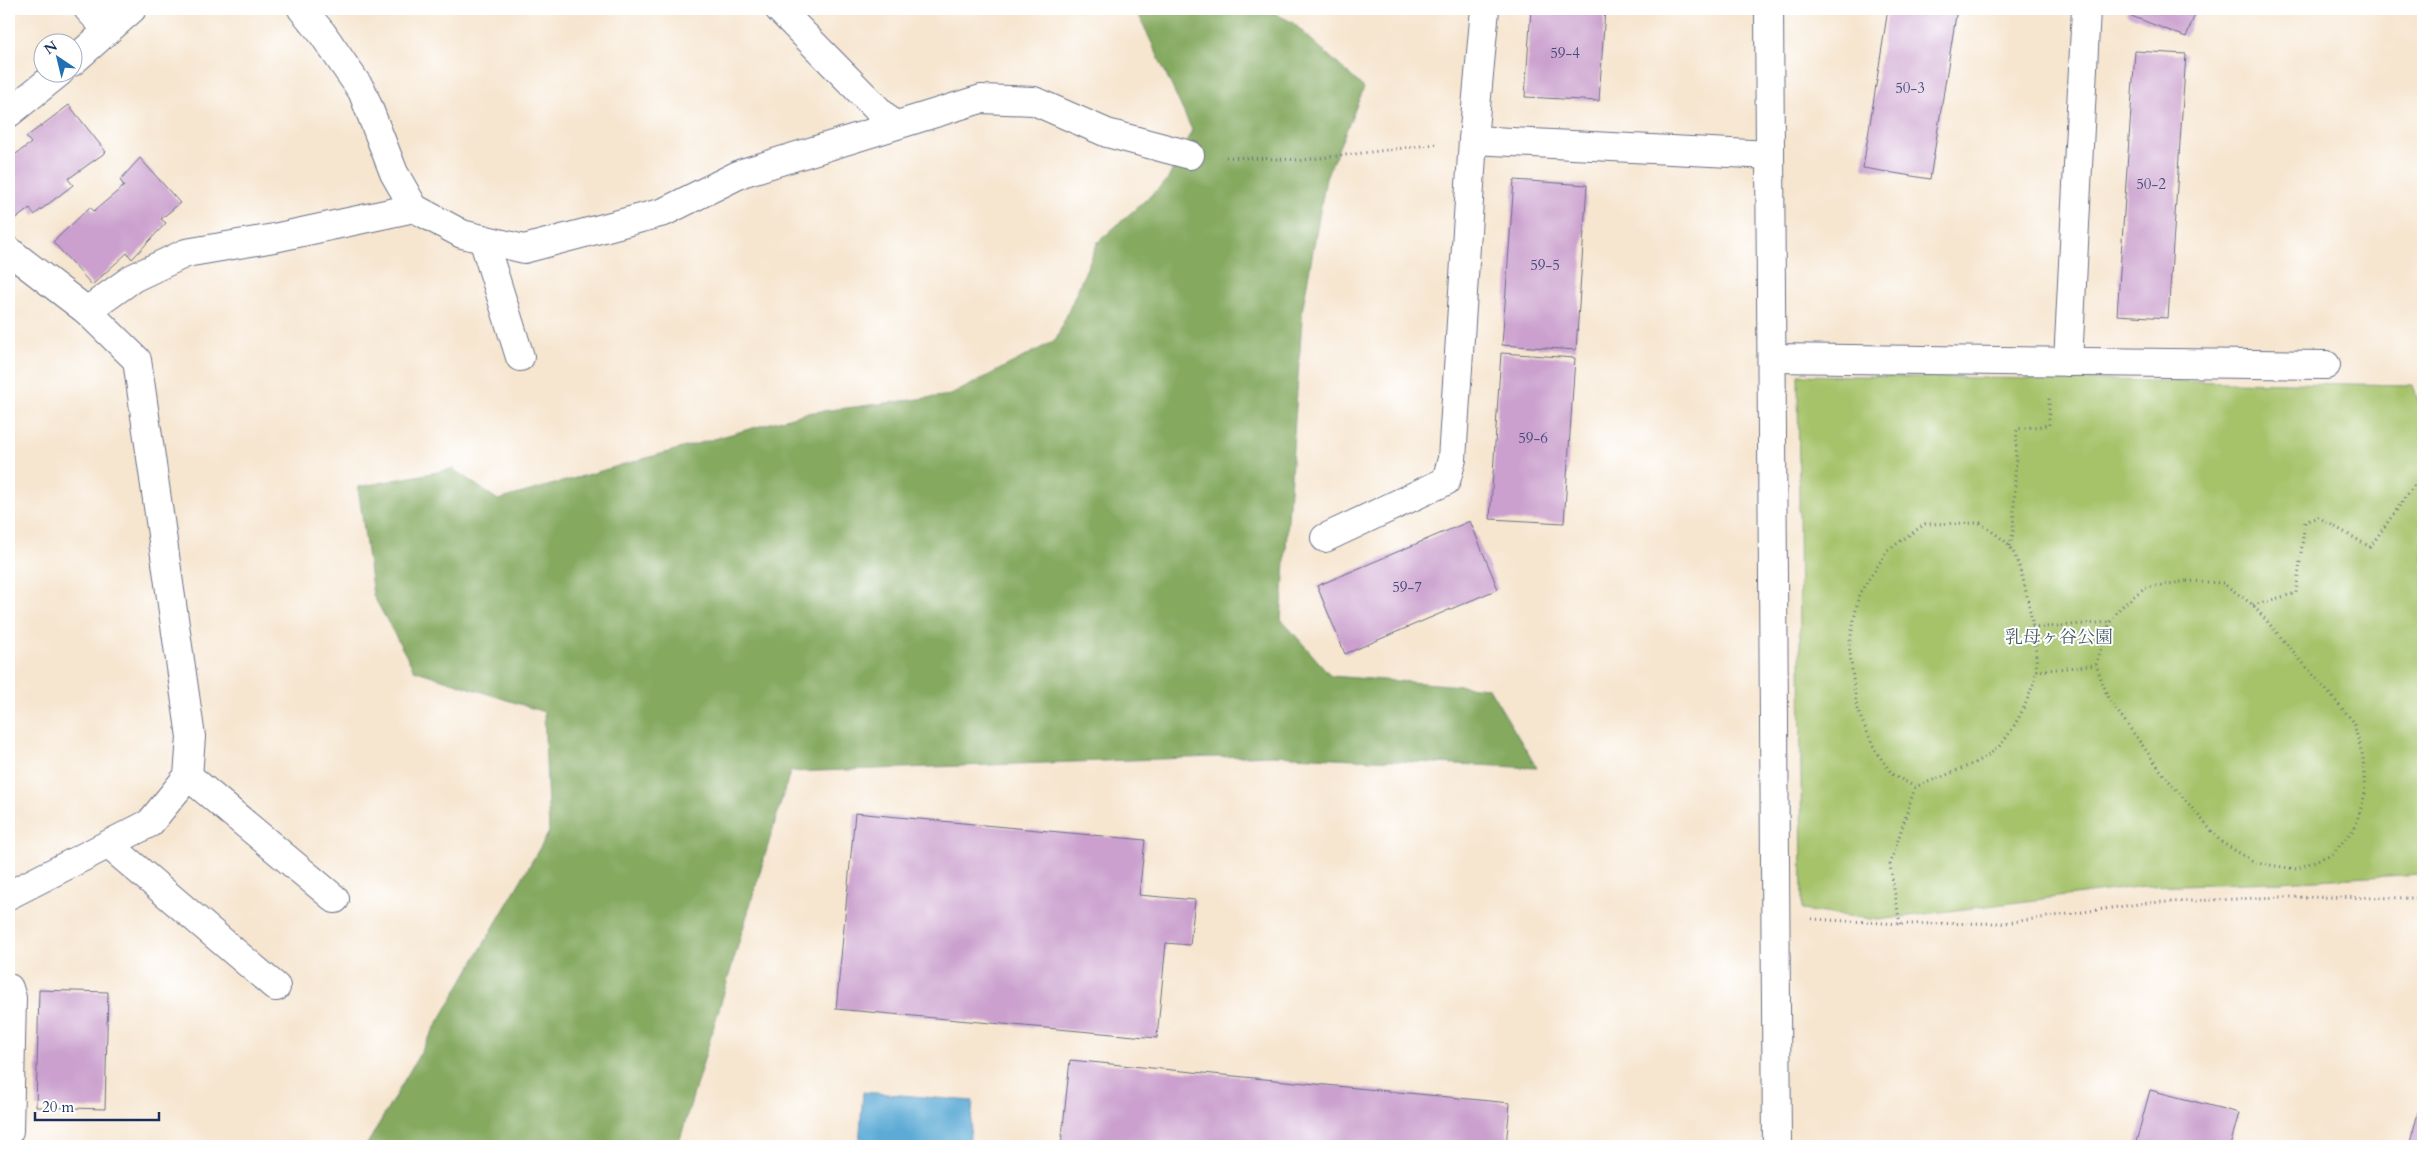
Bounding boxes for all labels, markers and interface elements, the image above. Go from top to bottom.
north arrow [32,32,82,82]
text: N [40,36,61,59]
house number: 59-4 [1550,43,1580,63]
house number: 50-3 [1895,78,1925,98]
house number: 50-2 [2136,174,2166,194]
house number: 59-5 [1530,255,1560,275]
house number: 59-6 [1518,428,1548,448]
house number: 59-7 [1392,577,1422,597]
park label: 乳母ヶ谷公園 [2005,625,2113,650]
scale bar [35,1090,159,1122]
text: 20 m [42,1097,74,1117]

